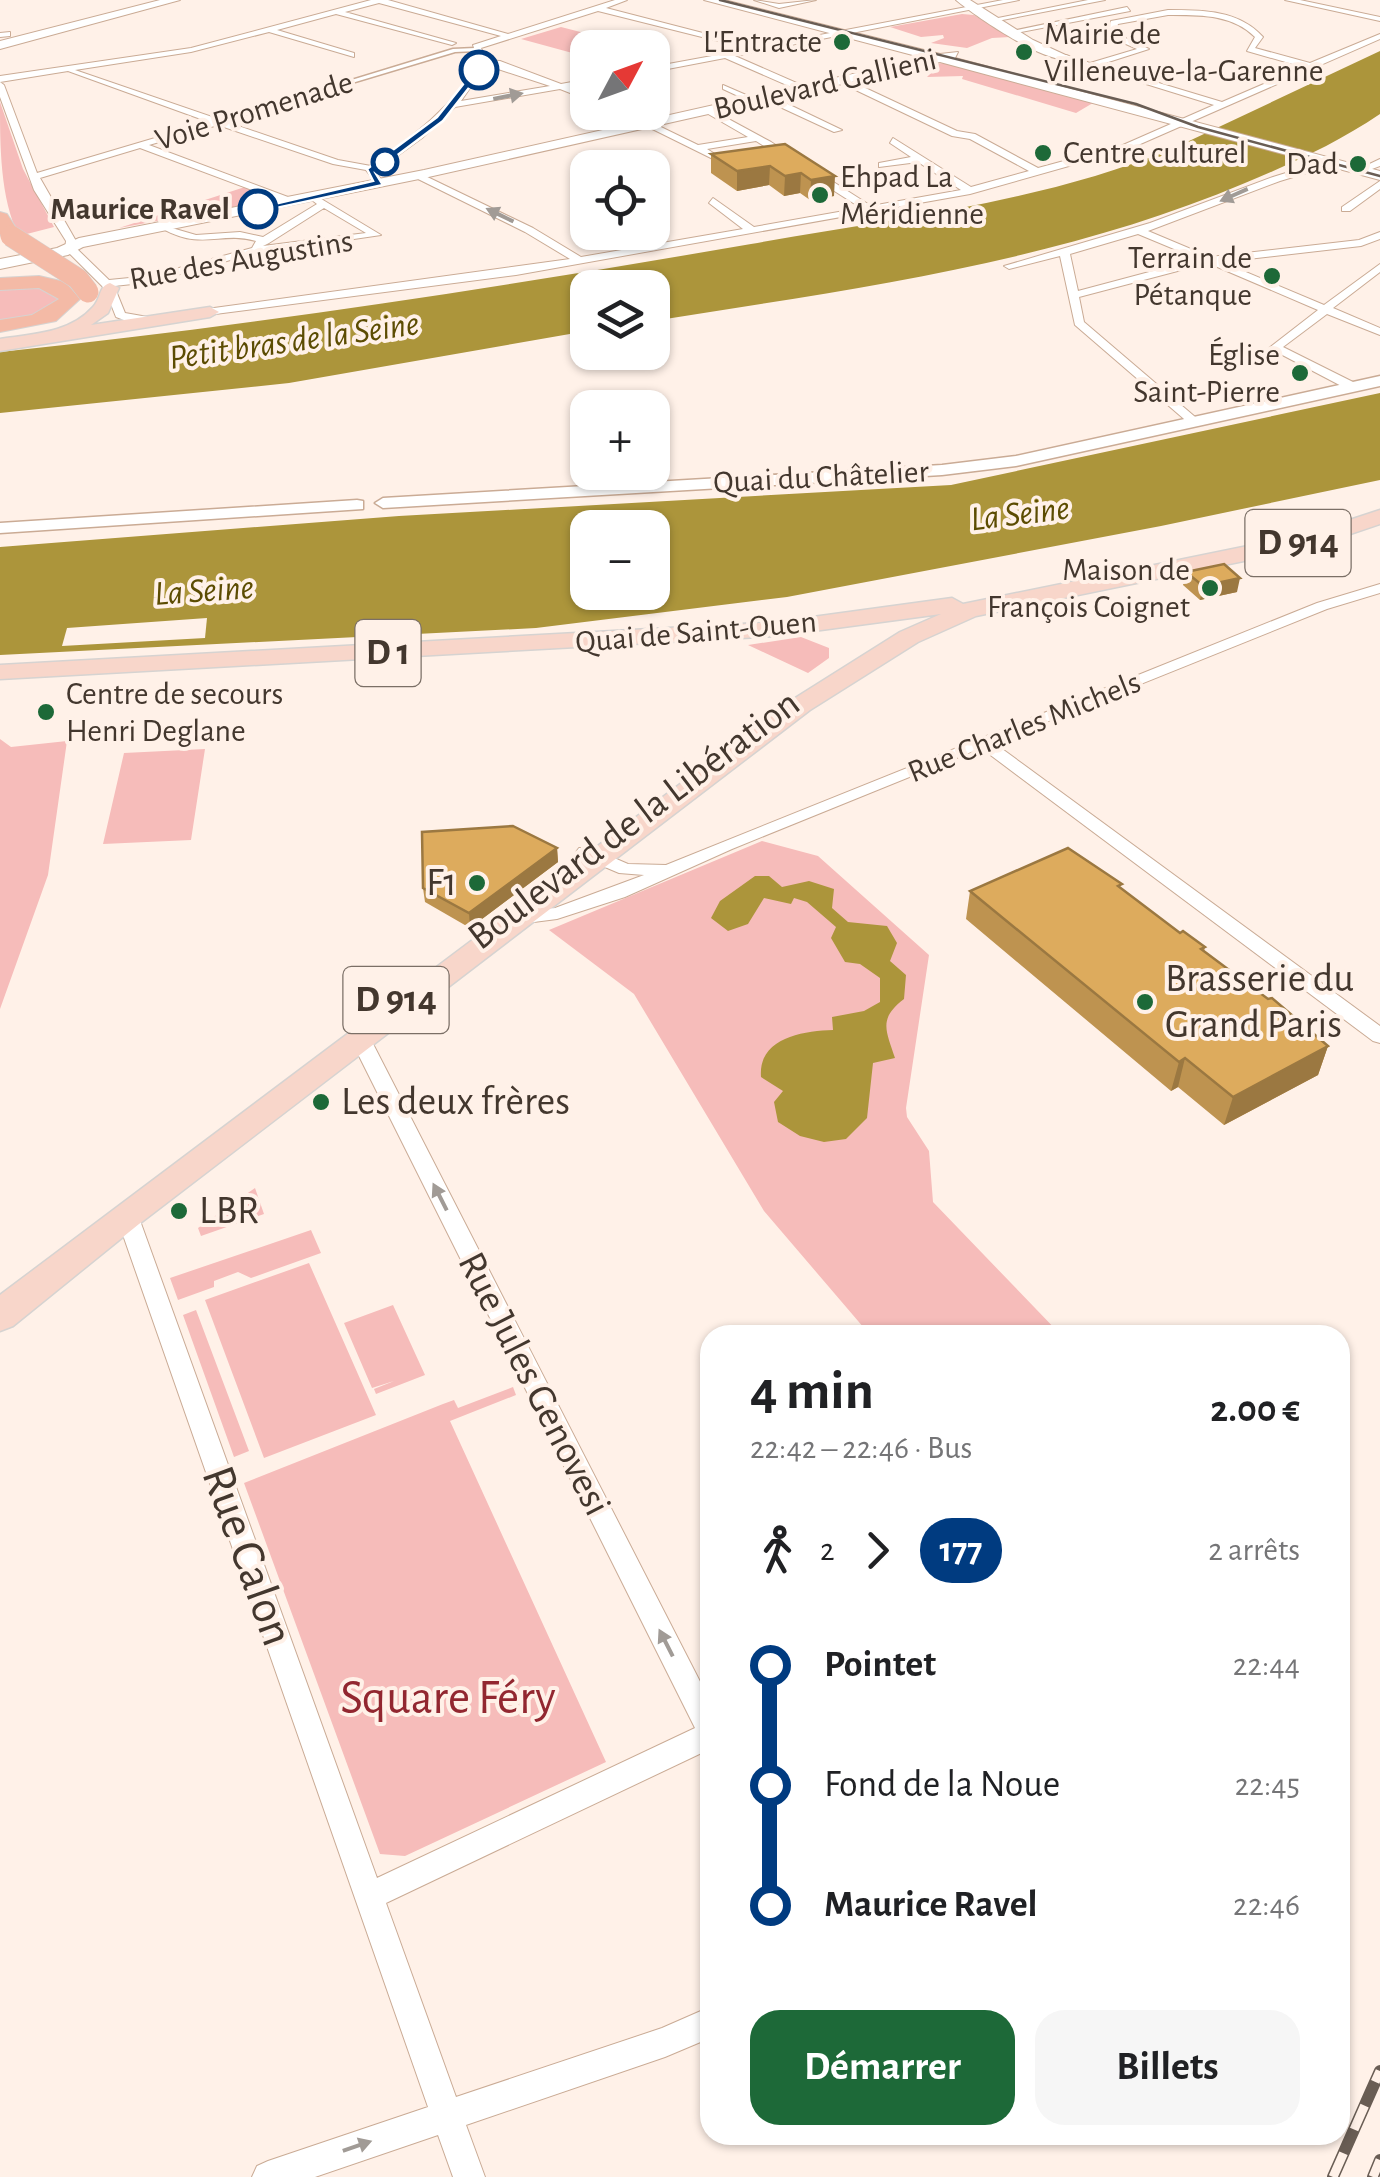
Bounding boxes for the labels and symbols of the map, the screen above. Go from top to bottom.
place label: Mairie de Villeneuve-la-Garenne [1044,18,1324,87]
place label: L'Entracte [703,26,822,58]
north arrow [570,30,670,130]
marker: L'Entracte [831,31,853,53]
marker: Mairie de Villeneuve-la-Garenne [1013,41,1035,63]
street label: Boulevard Gallieni [711,43,939,125]
unlabelled marker [460,51,498,89]
street label: Voie Promenade [151,66,357,156]
one-way arrow [493,88,524,103]
place label: Centre culturel [1063,137,1247,169]
marker: Centre culturel [1032,142,1054,164]
place label: Dad [1286,148,1338,180]
unlabelled marker [372,149,398,175]
marker: Dad [1347,153,1369,175]
place label: Ehpad La Méridienne [840,161,984,230]
marker: Ehpad La Méridienne [809,184,831,206]
one-way arrow [1219,186,1248,203]
marker: Maurice Ravel [239,190,277,228]
place label: Maurice Ravel [50,193,230,225]
one-way arrow [485,207,514,224]
street label: Rue des Augustins [127,225,355,295]
place label: Terrain de Pétanque [1128,242,1252,311]
marker: Terrain de Pétanque [1261,265,1283,287]
water label: Petit bras de la Seine [167,306,421,376]
place label: Église Saint-Pierre [1133,336,1280,408]
marker: Église Saint-Pierre [1289,362,1311,384]
street label: Quai du Châtelier [712,455,930,499]
water label: La Seine [968,491,1072,537]
road number: D 914 [1246,510,1350,576]
place label: Maison de François Coignet [987,554,1190,623]
water label: La Seine [153,570,255,612]
marker: Maison de François Coignet [1199,577,1221,599]
street label: Quai de Saint-Ouen [574,606,818,658]
road number: D 1 [356,620,420,686]
street label: Rue Charles Michels [903,666,1145,788]
place label: Centre de secours Henri Deglane [66,678,283,747]
street label: Boulevard de la Libération [461,683,807,957]
marker: Centre de secours Henri Deglane [35,701,57,723]
place label: F1 [426,863,457,903]
marker: F1 [466,872,488,894]
place label: Brasserie du Grand Paris [1165,959,1354,1045]
road number: D 914 [344,967,448,1033]
marker: Brasserie du Grand Paris [1134,991,1156,1013]
place label: Les deux frères [341,1082,570,1122]
marker: Les deux frères [310,1091,332,1113]
one-way arrow [431,1182,448,1211]
place label: LBR [199,1191,259,1231]
marker: LBR [168,1200,190,1222]
street label: Rue Jules Genovesi [450,1246,618,1522]
street label: Rue Calon [192,1460,302,1652]
one-way arrow [658,1628,675,1657]
park label: Square Féry [340,1675,556,1723]
one-way arrow [342,2137,372,2152]

